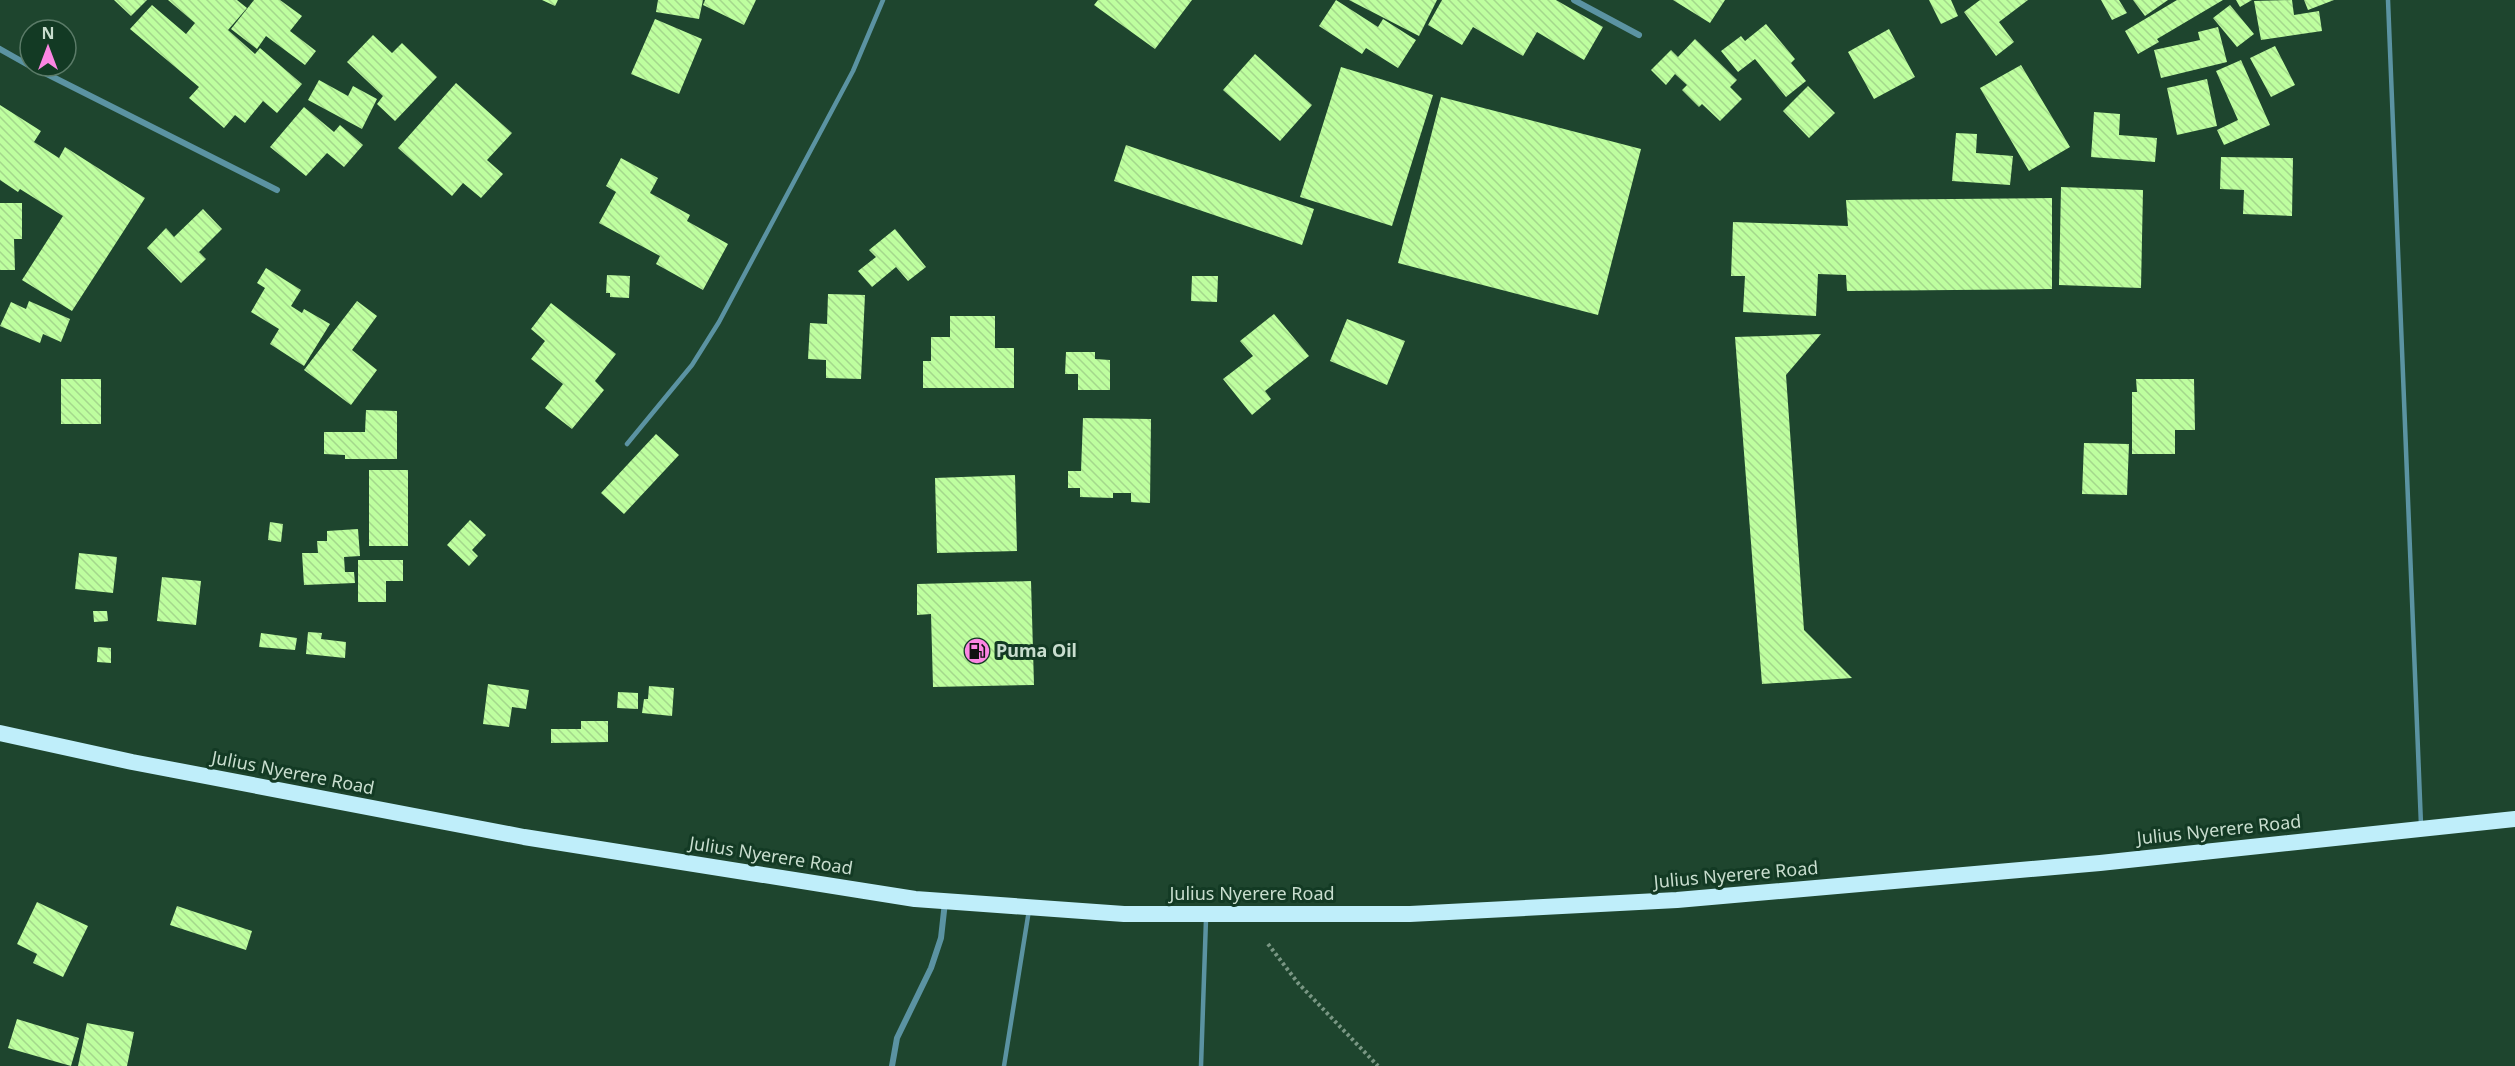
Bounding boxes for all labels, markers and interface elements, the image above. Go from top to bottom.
north arrow [18,18,78,78]
text: N [41,22,55,44]
fuel station icon: Puma Oil [962,636,992,666]
place label: Puma Oil [996,638,1077,662]
street label: Julius Nyerere Road [208,744,377,800]
street label: Julius Nyerere Road [2134,808,2302,850]
street label: Julius Nyerere Road [686,830,855,880]
street label: Julius Nyerere Road [1651,855,1819,893]
street label: Julius Nyerere Road [1167,881,1335,905]

